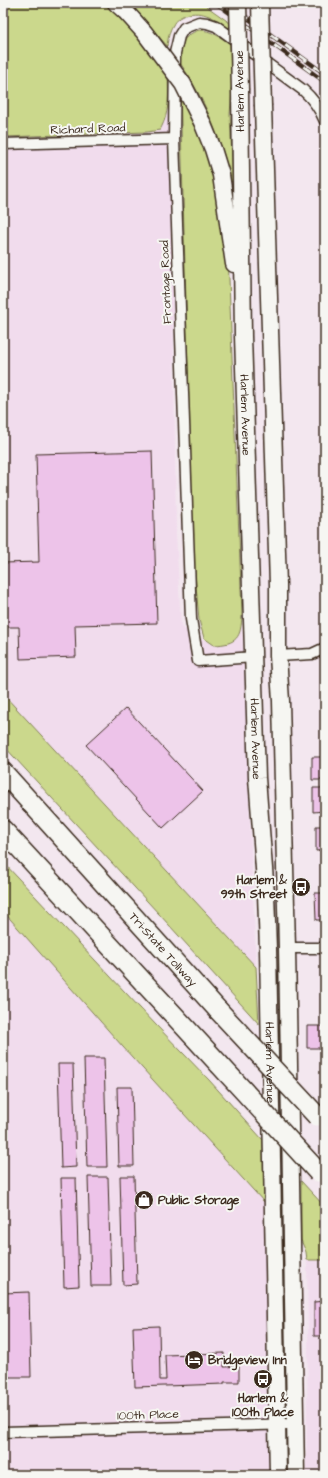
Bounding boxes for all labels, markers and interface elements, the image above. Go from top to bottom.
street label: Harlem Avenue [231,50,249,132]
street label: Richard Road [50,119,126,139]
street label: Frontage Road [156,240,177,324]
street label: Harlem Avenue [236,374,255,456]
street label: Harlem Avenue [246,698,266,780]
place label: Harlem & 99th Street [221,872,288,903]
bus stop icon: Harlem & 99th Street [290,876,312,898]
street label: Tri-State Tollway [125,908,202,991]
street label: Harlem Avenue [261,1021,279,1104]
shop icon: Public Storage [133,1189,155,1211]
place label: Public Storage [158,1192,240,1211]
hotel icon: Bridgeview Inn [183,1349,205,1371]
place label: Bridgeview Inn [208,1352,287,1371]
bus stop icon: Harlem & 100th Place [252,1368,274,1390]
place label: Harlem & 100th Place [232,1390,295,1421]
street label: 100th Place [117,1405,180,1425]

